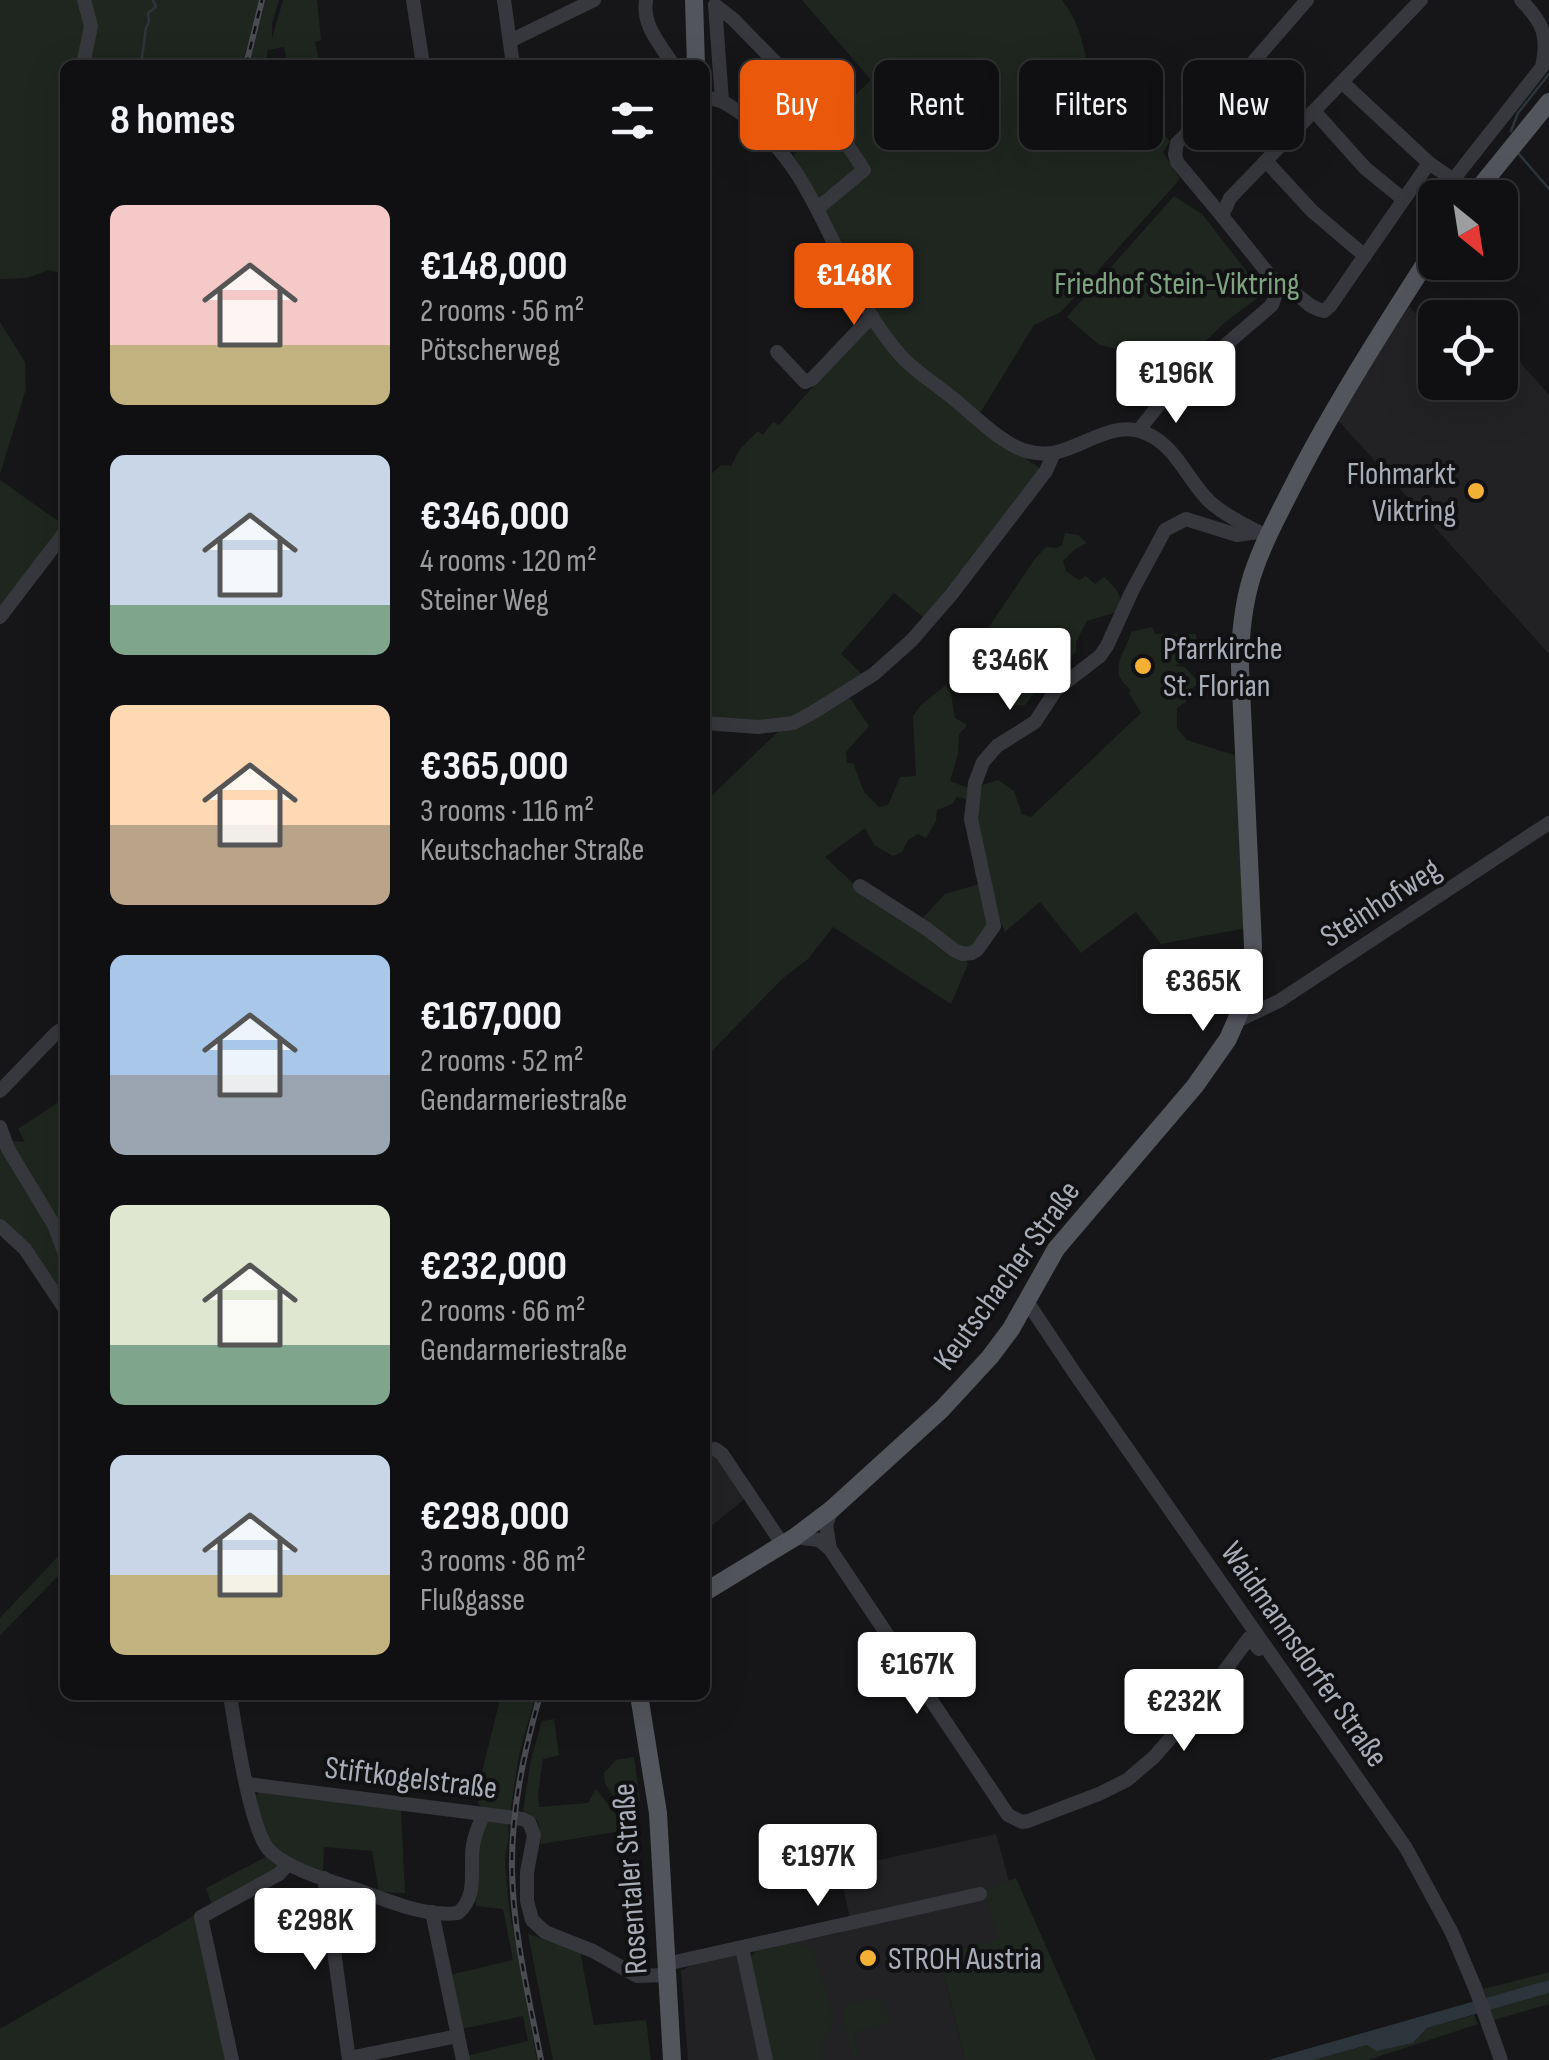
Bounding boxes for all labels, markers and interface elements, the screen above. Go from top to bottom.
chip: Buy [740,60,854,150]
chip: Rent [874,60,999,150]
chip: Filters [1019,60,1163,150]
chip: New [1183,60,1304,150]
icon: filters [605,93,660,148]
text: 8 homes [110,95,235,146]
north arrow [1418,180,1518,280]
map controls [1418,180,1518,400]
text: €148,000 [420,241,568,292]
pin: €148K [784,243,924,328]
icon: home [190,245,310,365]
text: €148K [816,256,892,295]
park label: Friedhof Stein-Viktring [1054,265,1300,304]
text: 2 rooms · 56 m² [420,292,585,331]
button: locate [1418,300,1518,400]
text: Pötscherweg [420,331,560,370]
pin: €196K [1106,341,1246,426]
text: €196K [1138,354,1214,393]
place label: Flohmarkt Viktring [1347,455,1456,531]
marker: Flohmarkt Viktring [1465,480,1487,502]
text: €346,000 [420,491,569,542]
icon: home [190,495,310,615]
text: 4 rooms · 120 m² [420,542,597,581]
text: Steiner Weg [420,581,549,620]
pin: €346K [940,628,1080,713]
place label: Pfarrkirche St. Florian [1163,630,1283,706]
text: €346K [971,641,1049,680]
marker: Pfarrkirche St. Florian [1132,655,1154,677]
text: €365,000 [420,741,569,792]
icon: home [190,745,310,865]
text: 3 rooms · 116 m² [420,792,594,831]
text: Keutschacher Straße [420,831,644,870]
street label: Steinhofweg [1313,850,1448,956]
pin: €365K [1133,949,1273,1034]
text: €365K [1165,962,1241,1001]
text: €167,000 [420,991,562,1042]
icon: home [190,995,310,1115]
text: 2 rooms · 52 m² [420,1042,584,1081]
text: Gendarmeriestraße [420,1081,627,1120]
street label: Keutschacher Straße [925,1174,1089,1378]
text: €232,000 [420,1241,567,1292]
icon: home [190,1245,310,1365]
text: 2 rooms · 66 m² [420,1292,586,1331]
text: Gendarmeriestraße [420,1331,627,1370]
text: €298,000 [420,1491,570,1542]
icon: home [190,1495,310,1615]
street label: Waidmannsdorfer Straße [1212,1535,1396,1775]
text: 3 rooms · 86 m² [420,1542,586,1581]
text: Flußgasse [420,1581,525,1620]
pin: €167K [847,1632,987,1717]
text: €167K [880,1645,954,1684]
pin: €232K [1114,1669,1254,1754]
text: €232K [1146,1682,1222,1721]
street label: Stiftkogelstraße [322,1749,499,1808]
street label: Rosentaler Straße [604,1782,657,1976]
pin: €197K [748,1824,888,1909]
text: €197K [781,1837,855,1876]
pin: €298K [245,1888,385,1973]
text: €298K [277,1901,353,1940]
place label: STROH Austria [888,1940,1042,1979]
marker: STROH Austria [857,1947,879,1969]

